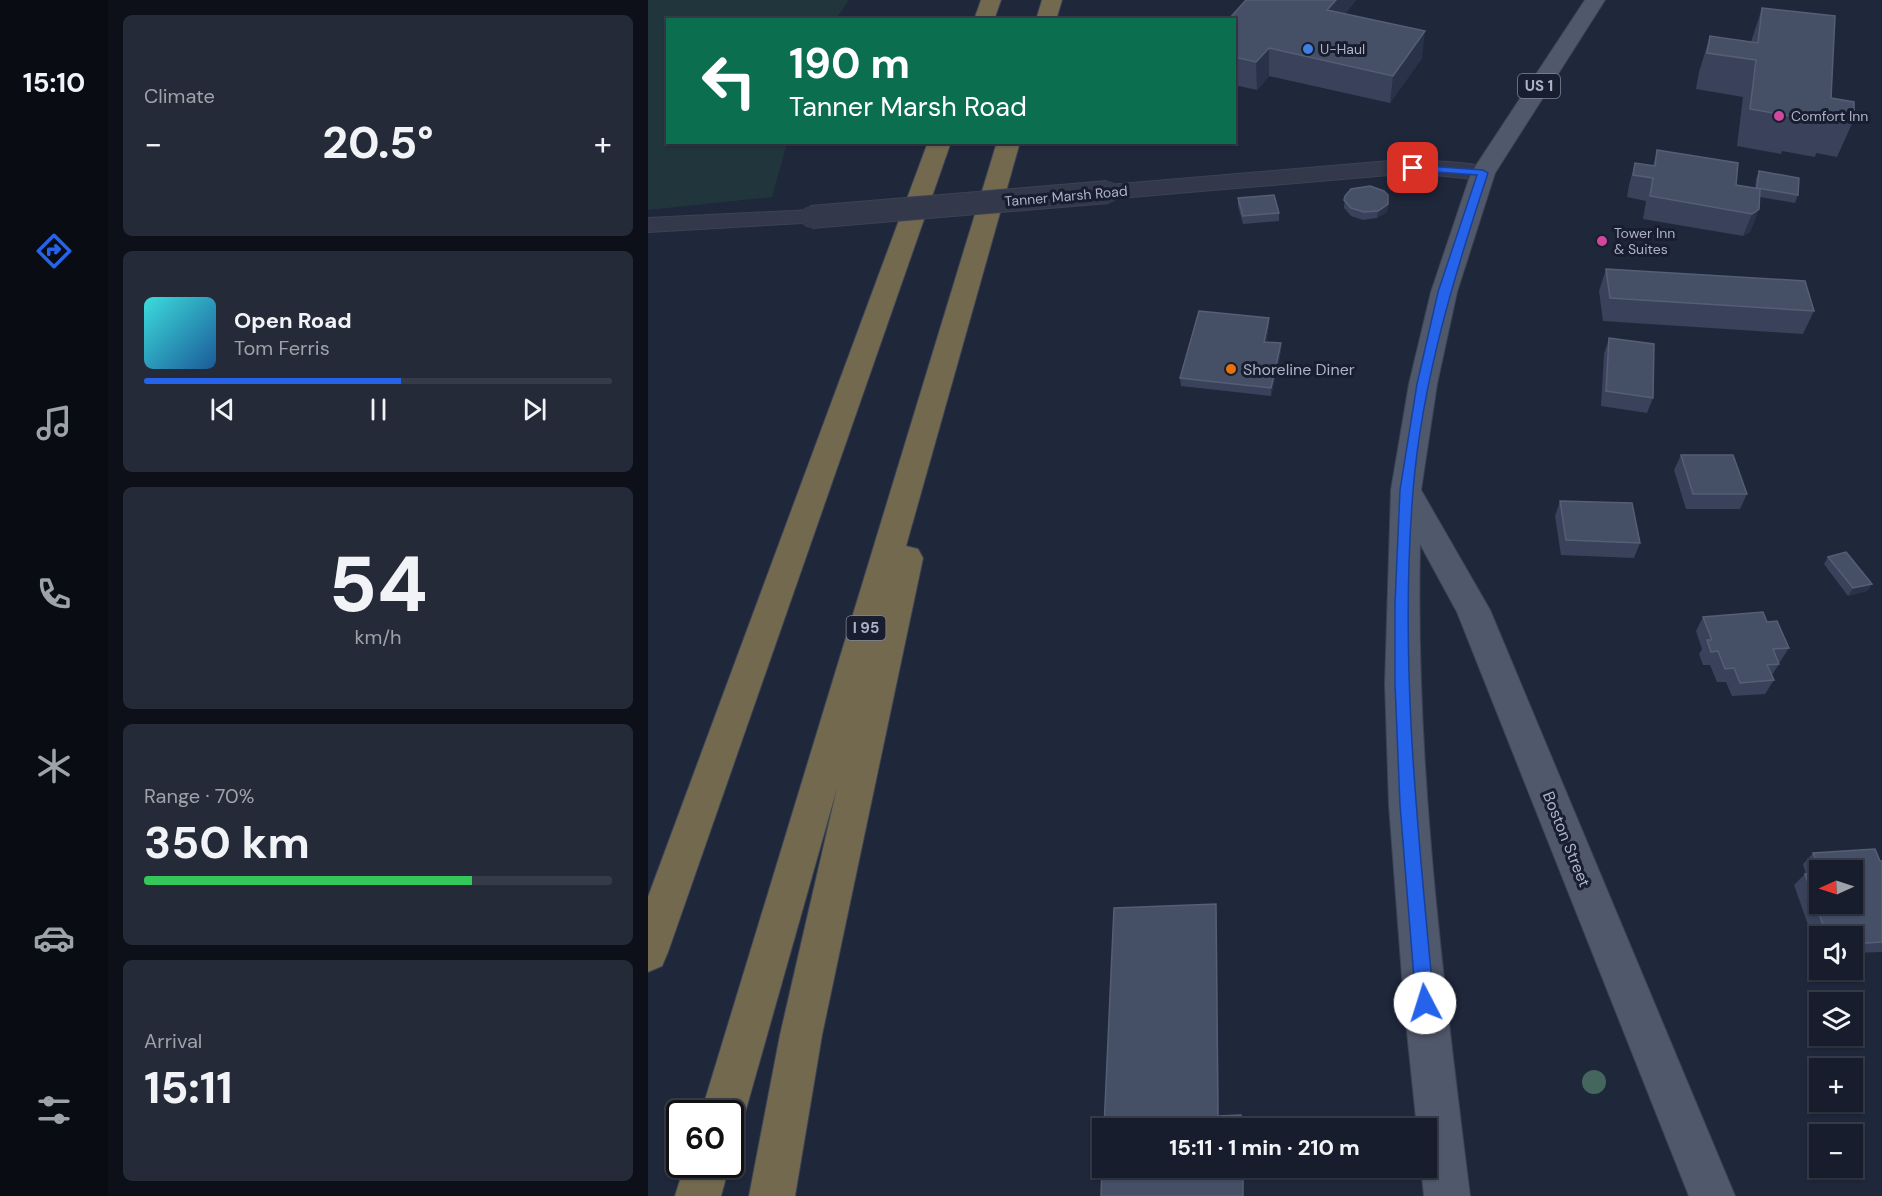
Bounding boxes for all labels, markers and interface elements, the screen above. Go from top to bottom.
text: 190 m [789,36,910,91]
place label: U-Haul [1320,40,1365,58]
icon: left [690,42,768,120]
marker: U-Haul [1301,42,1315,56]
text: 15:10 [23,65,85,100]
road number: US 1 [1518,74,1560,98]
text: Climate [144,83,215,109]
text: Tanner Marsh Road [789,89,1027,124]
place label: Comfort Inn [1791,107,1868,125]
marker: Comfort Inn [1772,109,1786,123]
text: 20.5° [322,113,434,172]
text: − [144,122,162,165]
text: + [594,122,612,165]
pin [1387,142,1438,193]
icon: arrive [1396,151,1429,184]
street label: Tanner Marsh Road [1004,182,1128,210]
place label: Tower Inn & Suites [1614,224,1675,258]
icon: directions [33,230,75,272]
marker: Tower Inn & Suites [1595,234,1609,248]
text: Open Road [234,306,352,335]
text: Tom Ferris [234,335,330,361]
place label: Shoreline Diner [1243,359,1355,380]
marker: Shoreline Diner [1224,362,1238,376]
icon: previous [206,393,239,426]
icon: pause [362,393,395,426]
icon: next [518,393,551,426]
icon: music [33,402,75,444]
text: 54 [328,534,428,635]
icon: phone [33,573,75,615]
road number: I 95 [846,616,886,640]
text: km/h [354,624,402,650]
icon: climate [33,745,75,787]
text: Range · 70% [144,783,254,809]
street label: Boston Street [1538,788,1595,890]
text: 350 km [144,813,310,872]
north arrow [1809,860,1863,914]
map controls [1809,860,1863,1178]
icon: car [33,917,75,959]
button: sound [1809,926,1863,980]
position arrow [1393,971,1457,1035]
button: layers [1809,992,1863,1046]
text: Arrival [144,1028,202,1054]
text: 15:11 [144,1058,233,1117]
button: + [1809,1058,1863,1112]
icon: filters [33,1089,75,1131]
speed limit sign: 60 [666,1100,744,1178]
button: − [1809,1124,1863,1178]
text: 15:11 · 1 min · 210 m [1169,1133,1360,1162]

